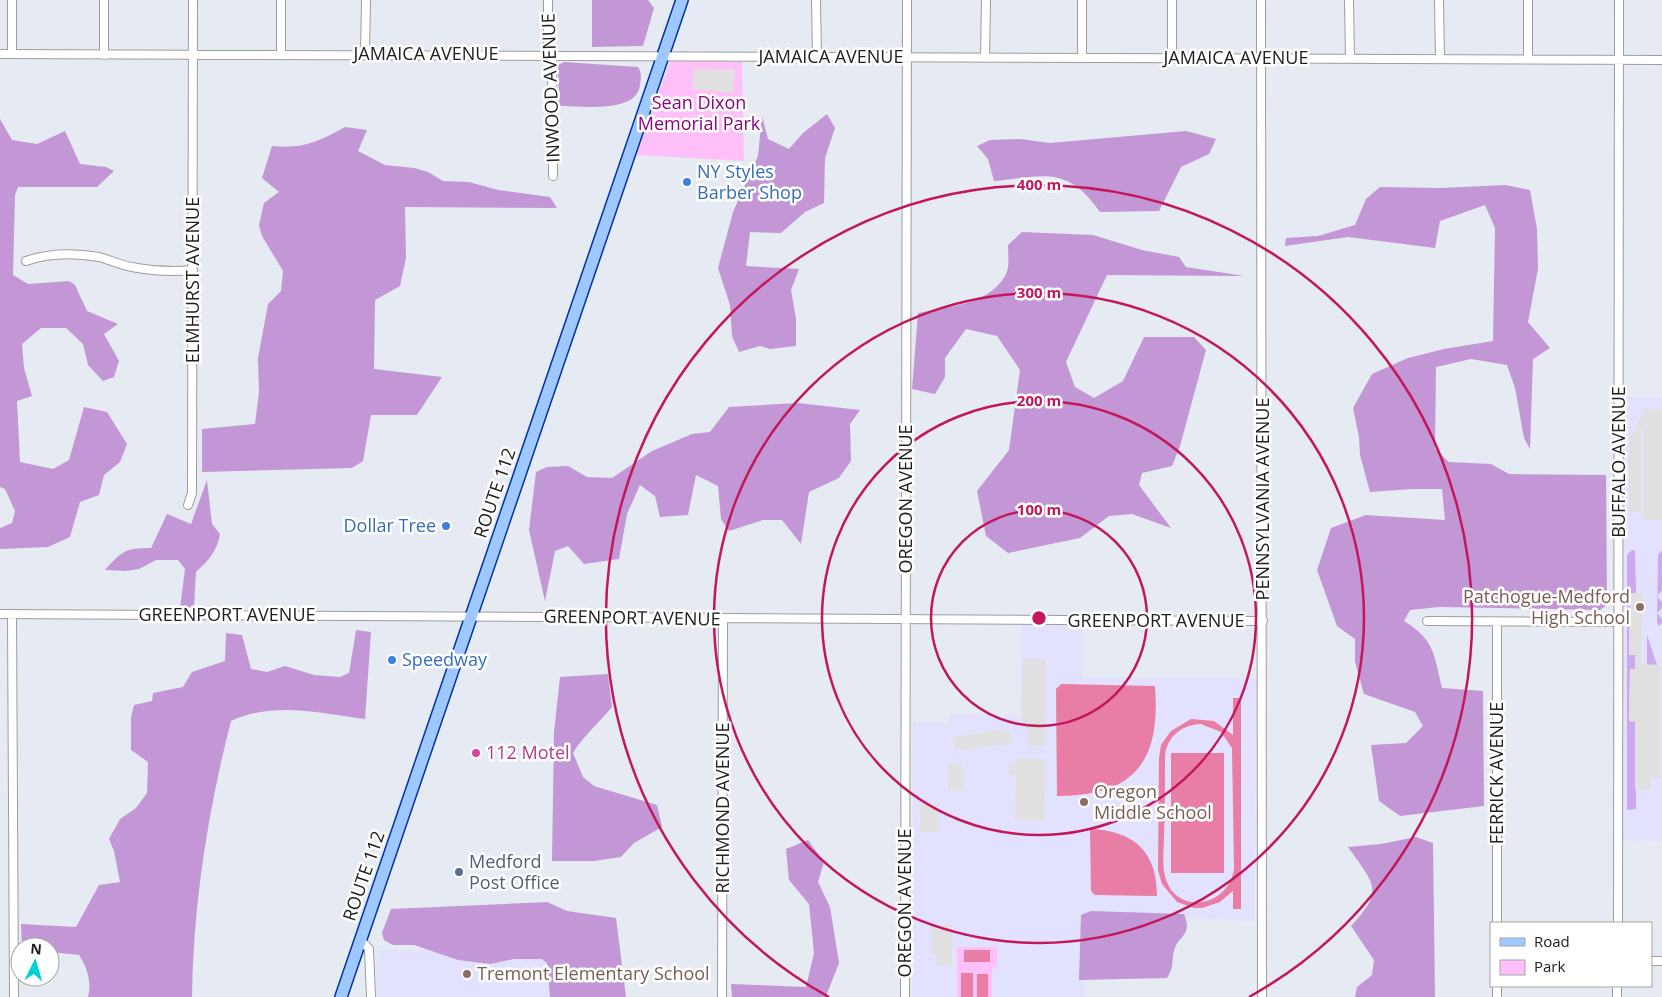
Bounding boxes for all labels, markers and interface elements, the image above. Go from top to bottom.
street label: INWOOD AVENUE [535,13,565,163]
street label: JAMAICA AVENUE [351,41,499,65]
street label: JAMAICA AVENUE [756,44,904,68]
street label: JAMAICA AVENUE [1161,45,1309,69]
park label: Sean Dixon Memorial Park [638,90,761,135]
place label: NY Styles Barber Shop [697,159,802,204]
text: 400 m [1017,174,1061,194]
marker: NY Styles Barber Shop [681,176,693,188]
street label: ELMHURST AVENUE [180,197,204,363]
text: 300 m [1017,282,1061,302]
street label: BUFFALO AVENUE [1606,386,1630,538]
text: 200 m [1017,390,1061,410]
street label: PENNSYLVANIA AVENUE [1250,398,1274,600]
street label: OREGON AVENUE [893,424,917,574]
street label: ROUTE 112 [467,444,521,541]
text: 100 m [1017,499,1061,519]
place label: Dollar Tree [344,513,436,537]
marker: Dollar Tree [440,520,452,532]
place label: Patchogue-Medford High School [1463,584,1630,629]
marker: Patchogue-Medford High School [1634,601,1646,613]
street label: GREENPORT AVENUE [138,602,316,626]
street label: GREENPORT AVENUE [543,603,721,631]
street label: GREENPORT AVENUE [1067,608,1245,632]
centre of rings [1030,609,1048,627]
place label: Speedway [402,647,488,671]
marker: Speedway [386,654,398,666]
street label: FERRICK AVENUE [1484,702,1508,844]
street label: RICHMOND AVENUE [710,722,734,894]
place label: 112 Motel [486,740,570,764]
marker: 112 Motel [470,747,482,759]
place label: Oregon Middle School [1094,779,1212,824]
marker: Oregon Middle School [1078,796,1090,808]
street label: ROUTE 112 [336,827,390,924]
street label: OREGON AVENUE [892,828,916,978]
place label: Medford Post Office [469,849,560,894]
marker: Medford Post Office [453,866,465,878]
legend [1490,922,1652,987]
text: Road [1534,931,1570,951]
north arrow [10,937,60,987]
text: N [30,939,43,959]
text: Park [1534,956,1565,976]
place label: Tremont Elementary School [477,961,710,985]
marker: Tremont Elementary School [461,968,473,980]

